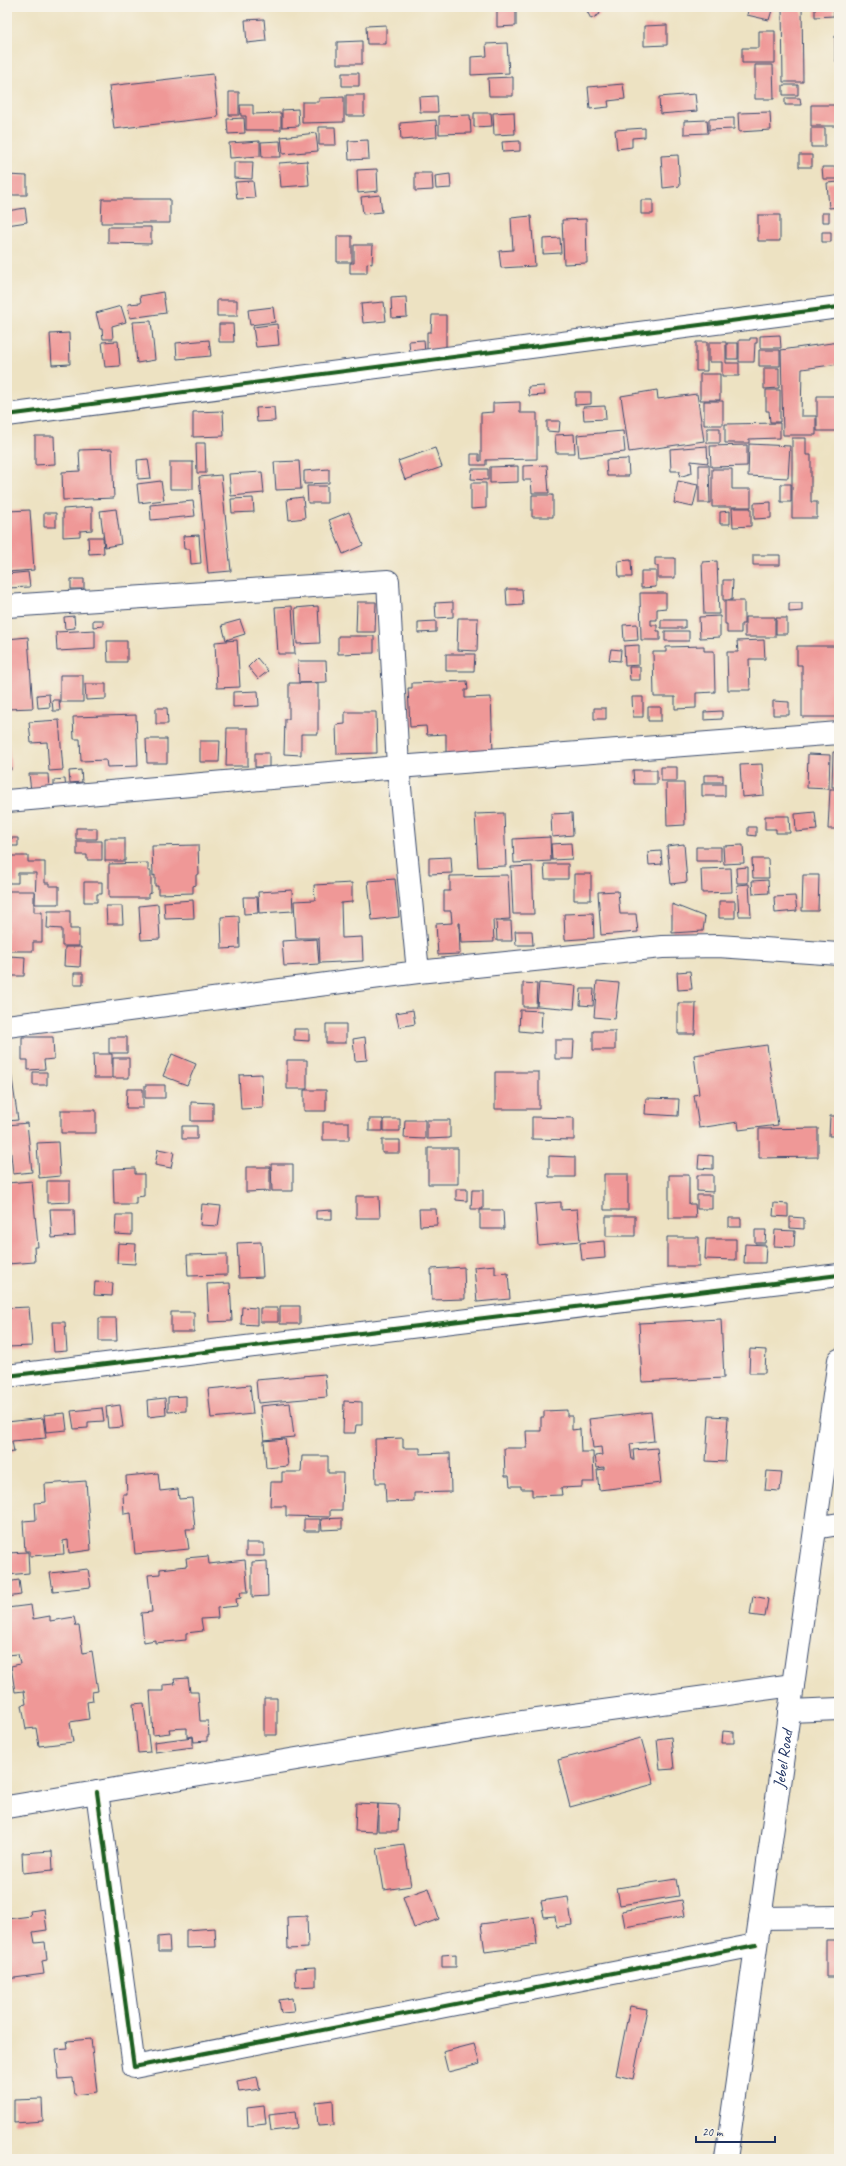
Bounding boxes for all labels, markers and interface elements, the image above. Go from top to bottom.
street label: Jebel Road [768,1726,798,1791]
scale bar [696,2118,775,2144]
text: 20 m [702,2124,724,2140]

